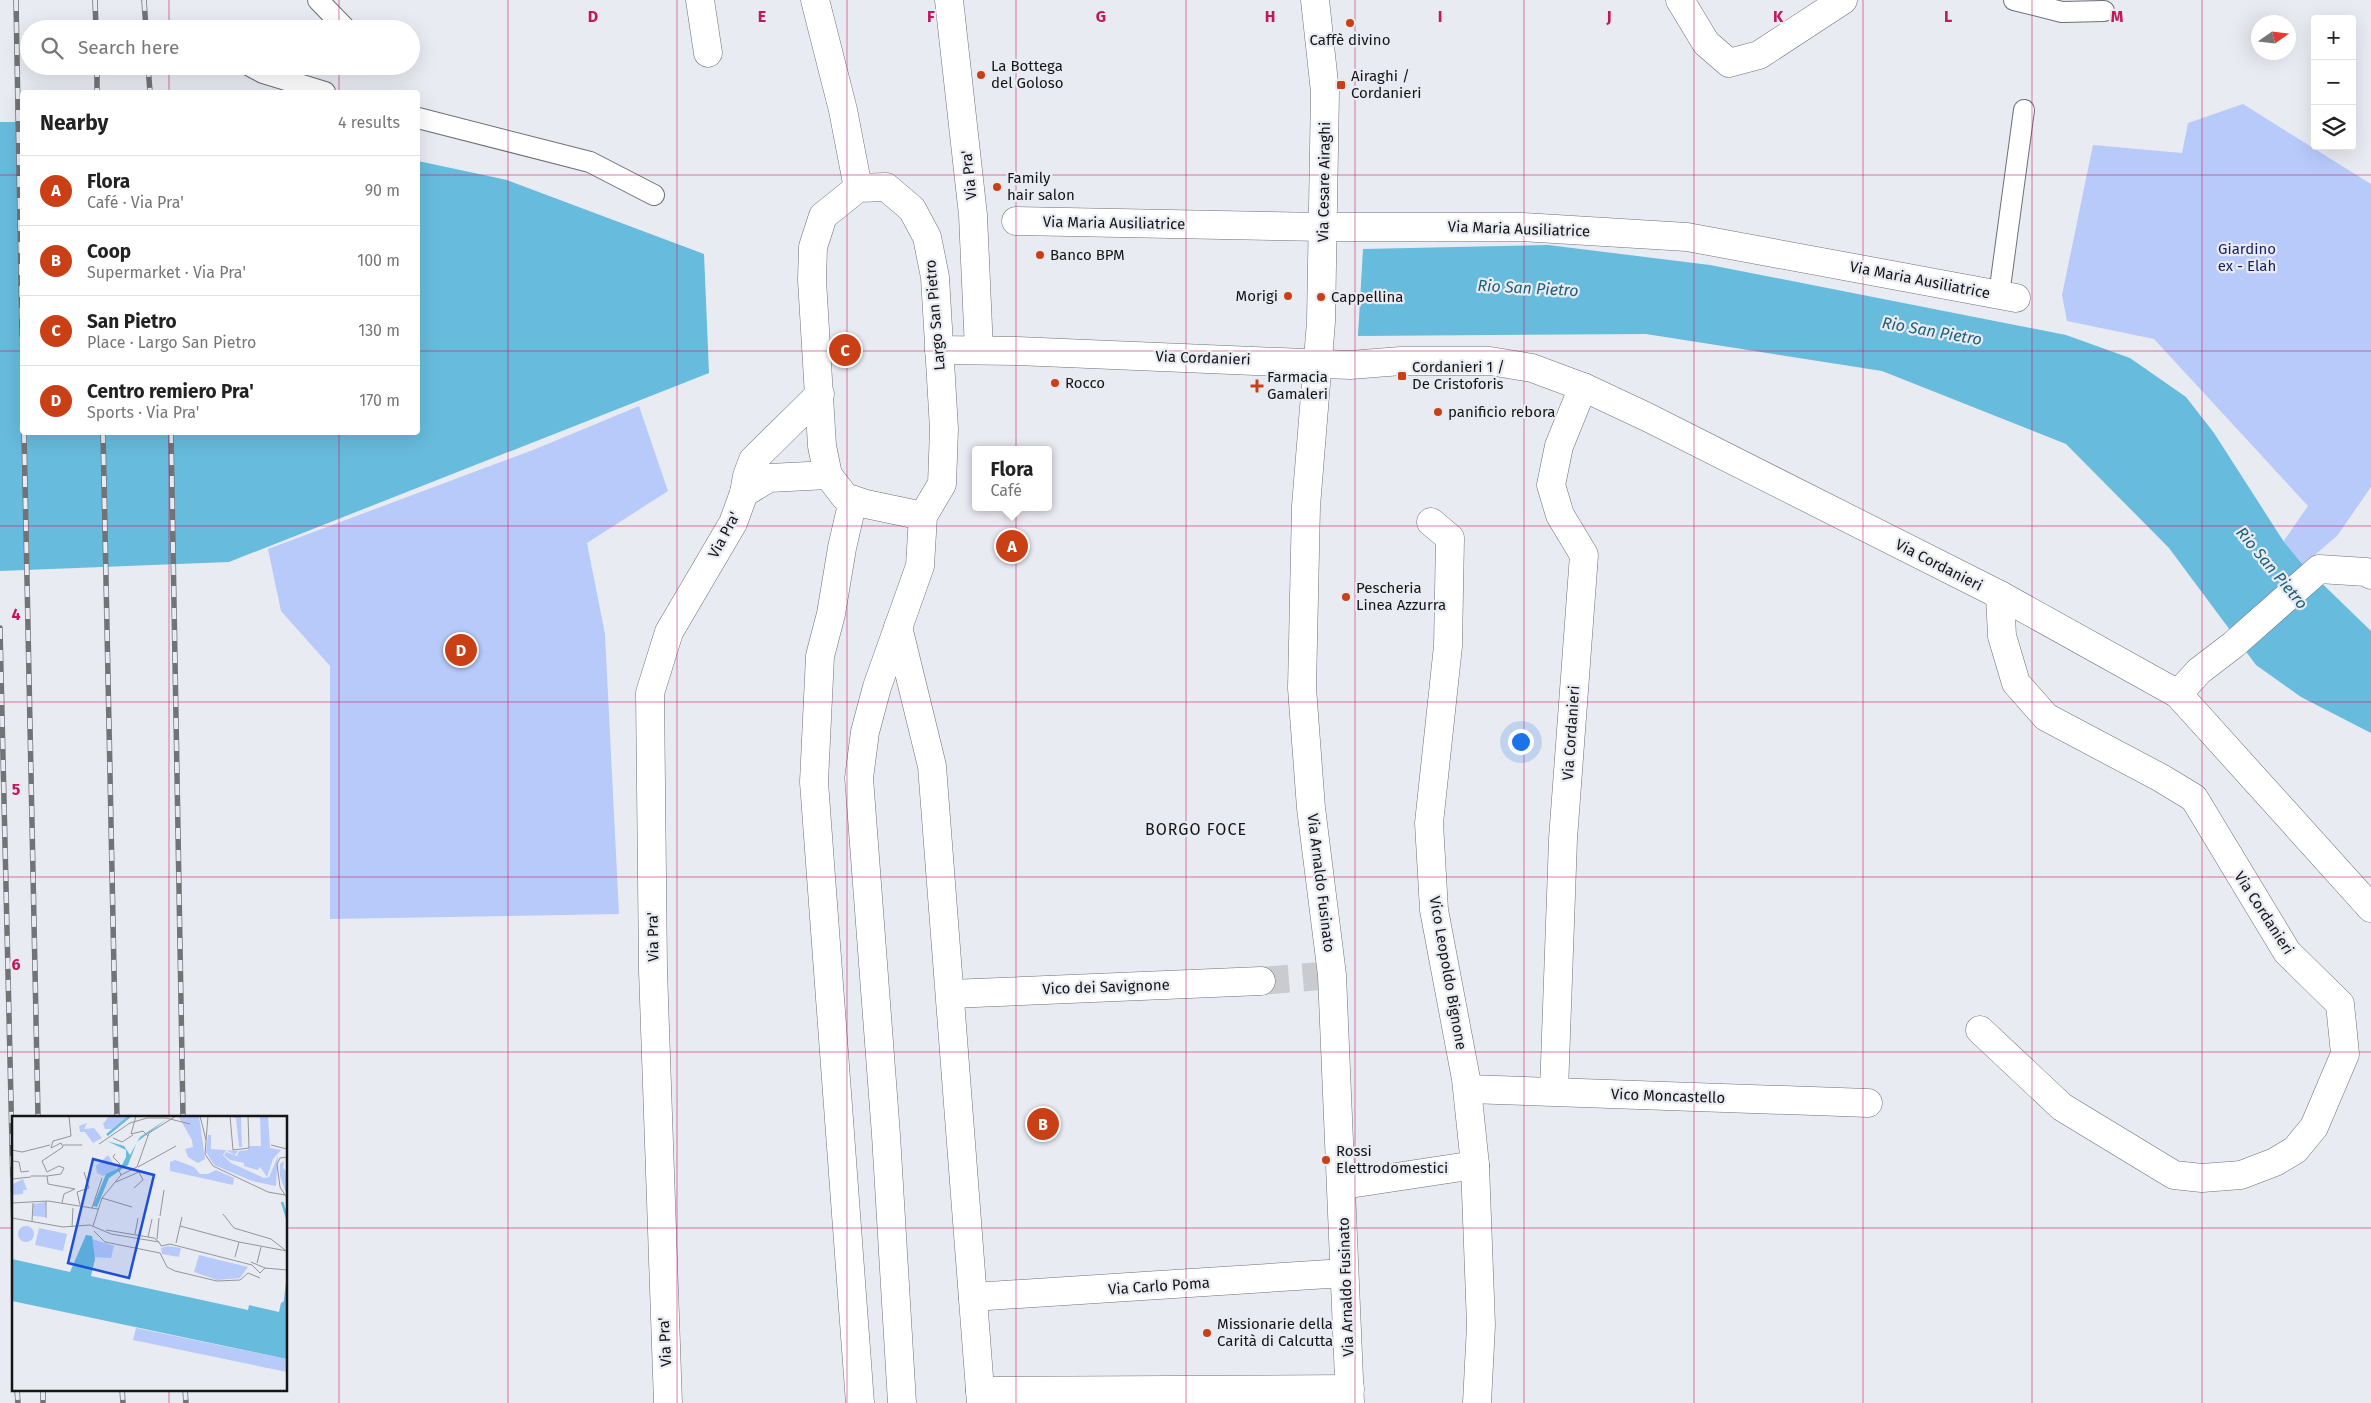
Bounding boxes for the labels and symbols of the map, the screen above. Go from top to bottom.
text: D [588,7,598,26]
text: E [758,7,766,26]
text: F [927,7,935,26]
text: G [1096,7,1106,26]
text: H [1265,7,1275,26]
text: I [1438,7,1442,26]
text: J [1605,7,1612,26]
text: K [1773,7,1784,26]
text: L [1944,7,1952,26]
text: M [2111,7,2124,26]
north arrow [2251,15,2296,60]
marker: Caffè divino [1344,17,1356,29]
place label: Caffè divino [1310,31,1390,49]
place label: La Bottega del Goloso [991,57,1064,92]
place label: Airaghi / Cordanieri [1351,67,1422,102]
marker: La Bottega del Goloso [975,69,987,81]
marker: Airaghi / Cordanieri [1335,79,1347,91]
street label: Via Cesare Airaghi [1314,122,1334,242]
street label: Via Pra' [957,149,981,201]
place label: Family hair salon [1007,169,1075,204]
marker: Family hair salon [991,181,1003,193]
street label: Via Maria Ausiliatrice [1043,213,1185,233]
street label: Via Maria Ausiliatrice [1447,218,1591,240]
park label: Giardino ex - Elah [2218,240,2276,275]
place label: Banco BPM [1050,246,1125,264]
marker: Banco BPM [1034,249,1046,261]
street label: Via Maria Ausiliatrice [1848,258,1992,302]
street label: Largo San Pietro [921,259,949,371]
water label: Rio San Pietro [1477,276,1579,300]
place label: Morigi [1236,287,1278,305]
place label: Cappellina [1331,288,1403,306]
marker: Morigi [1282,290,1294,302]
marker: Cappellina [1315,291,1327,303]
water label: Rio San Pietro [1881,313,1983,349]
pin: C [829,331,861,369]
street label: Via Cordanieri [1155,347,1251,369]
place label: Cordanieri 1 / De Cristoforis [1412,358,1505,393]
place label: Farmacia Gamaleri [1267,368,1328,403]
marker: Cordanieri 1 / De Cristoforis [1396,370,1408,382]
place label: Rocco [1065,374,1105,392]
marker: Rocco [1049,377,1061,389]
marker: Farmacia Gamaleri [1251,380,1263,392]
place label: panificio rebora [1448,403,1555,421]
marker: panificio rebora [1432,406,1444,418]
street label: Via Pra' [704,509,744,561]
water label: Rio San Pietro [2232,523,2312,613]
pin: A [996,527,1028,565]
street label: Via Cordanieri [1892,535,1986,595]
place label: Pescheria Linea Azzurra [1356,579,1446,614]
marker: Pescheria Linea Azzurra [1340,591,1352,603]
text: 4 [11,605,21,624]
pin: D [445,631,477,669]
street label: Via Cordanieri [1559,685,1583,781]
your location [1508,729,1534,755]
text: 5 [12,780,21,799]
street label: Via Arnaldo Fusinato [1304,813,1338,953]
district label: BORGO FOCE [1145,820,1247,839]
street label: Via Cordanieri [2231,868,2297,958]
street label: Vico Leopoldo Bignone [1426,895,1470,1051]
street label: Via Pra' [644,912,662,962]
text: 6 [11,955,21,974]
street label: Vico dei Savignone [1042,976,1170,998]
street label: Vico Moncastello [1611,1085,1725,1107]
pin: B [1027,1105,1059,1143]
inset map [12,1116,288,1390]
place label: Rossi Elettrodomestici [1336,1142,1448,1177]
marker: Rossi Elettrodomestici [1320,1154,1332,1166]
street label: Via Arnaldo Fusinato [1335,1217,1357,1357]
street label: Via Carlo Poma [1107,1273,1211,1299]
place label: Missionarie della Carità di Calcutta [1217,1315,1333,1350]
street label: Via Pra' [655,1317,675,1367]
marker: Missionarie della Carità di Calcutta [1201,1327,1213,1339]

